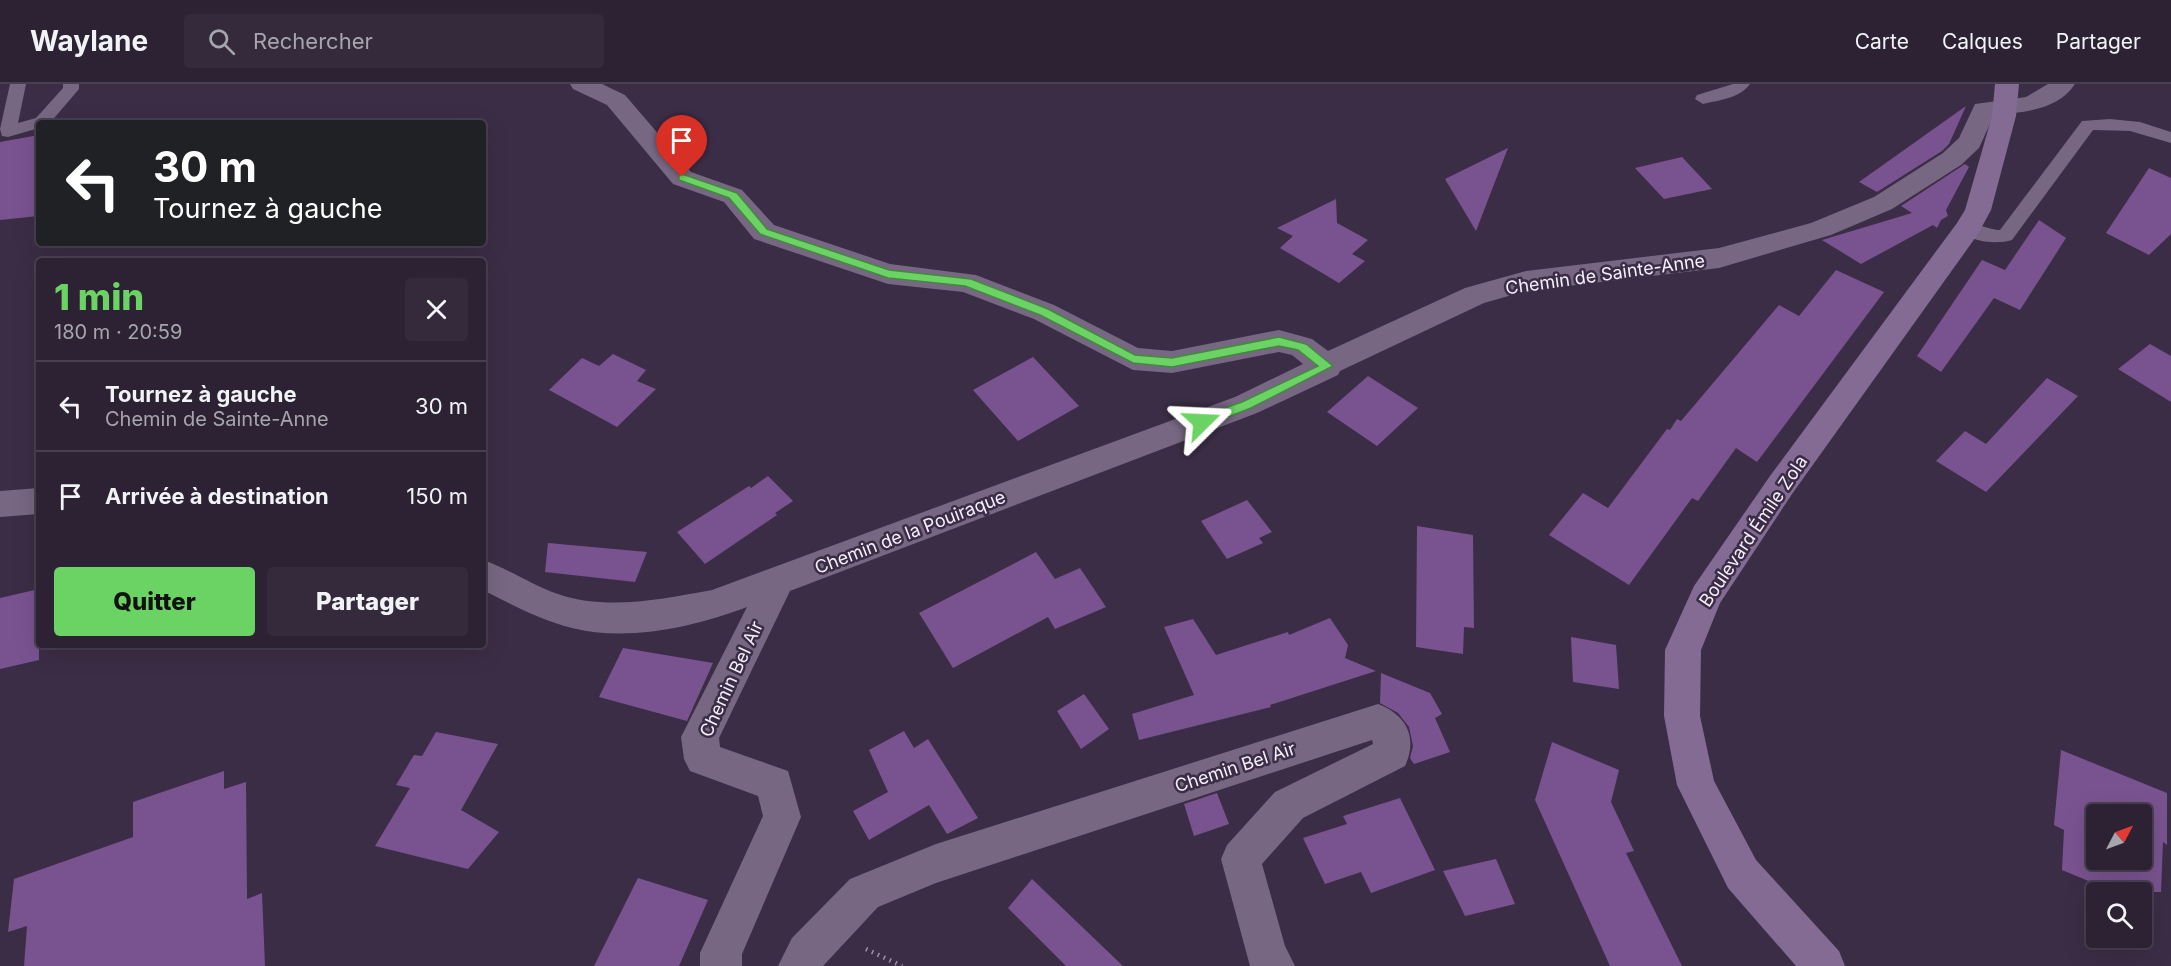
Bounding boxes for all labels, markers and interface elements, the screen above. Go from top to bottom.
search box [184,14,604,68]
text: Waylane [30,24,148,58]
icon: search [205,25,238,58]
text: Rechercher [253,28,373,54]
text: Carte [1855,29,1909,54]
text: Calques [1942,29,2023,54]
text: Partager [2056,29,2141,54]
pin [656,115,707,177]
icon: arrive [665,124,698,157]
text: 30 m [153,141,257,192]
icon: left [54,144,132,222]
text: Tournez à gauche [153,192,382,225]
street label: Chemin de Sainte-Anne [1504,250,1706,298]
text: 1 min [54,275,144,319]
button: close [405,278,468,341]
text: 180 m · 20:59 [54,320,182,344]
text: Tournez à gauche [105,381,297,407]
icon: left [54,390,87,423]
position arrow [1170,390,1234,454]
text: 30 m [415,393,468,419]
text: Chemin de Sainte-Anne [105,407,329,431]
street label: Boulevard Émile Zola [1694,451,1811,611]
icon: arrive [54,480,87,513]
text: Arrivée à destination [105,483,329,509]
text: 150 m [406,483,468,509]
street label: Chemin de la Pouiraque [812,486,1008,578]
button: Quitter [54,567,255,636]
button: Partager [267,567,468,636]
street label: Chemin Bel Air [695,618,767,740]
street label: Chemin Bel Air [1172,738,1298,796]
north arrow [2086,804,2152,870]
map controls [2086,804,2152,948]
button: search [2086,882,2152,948]

